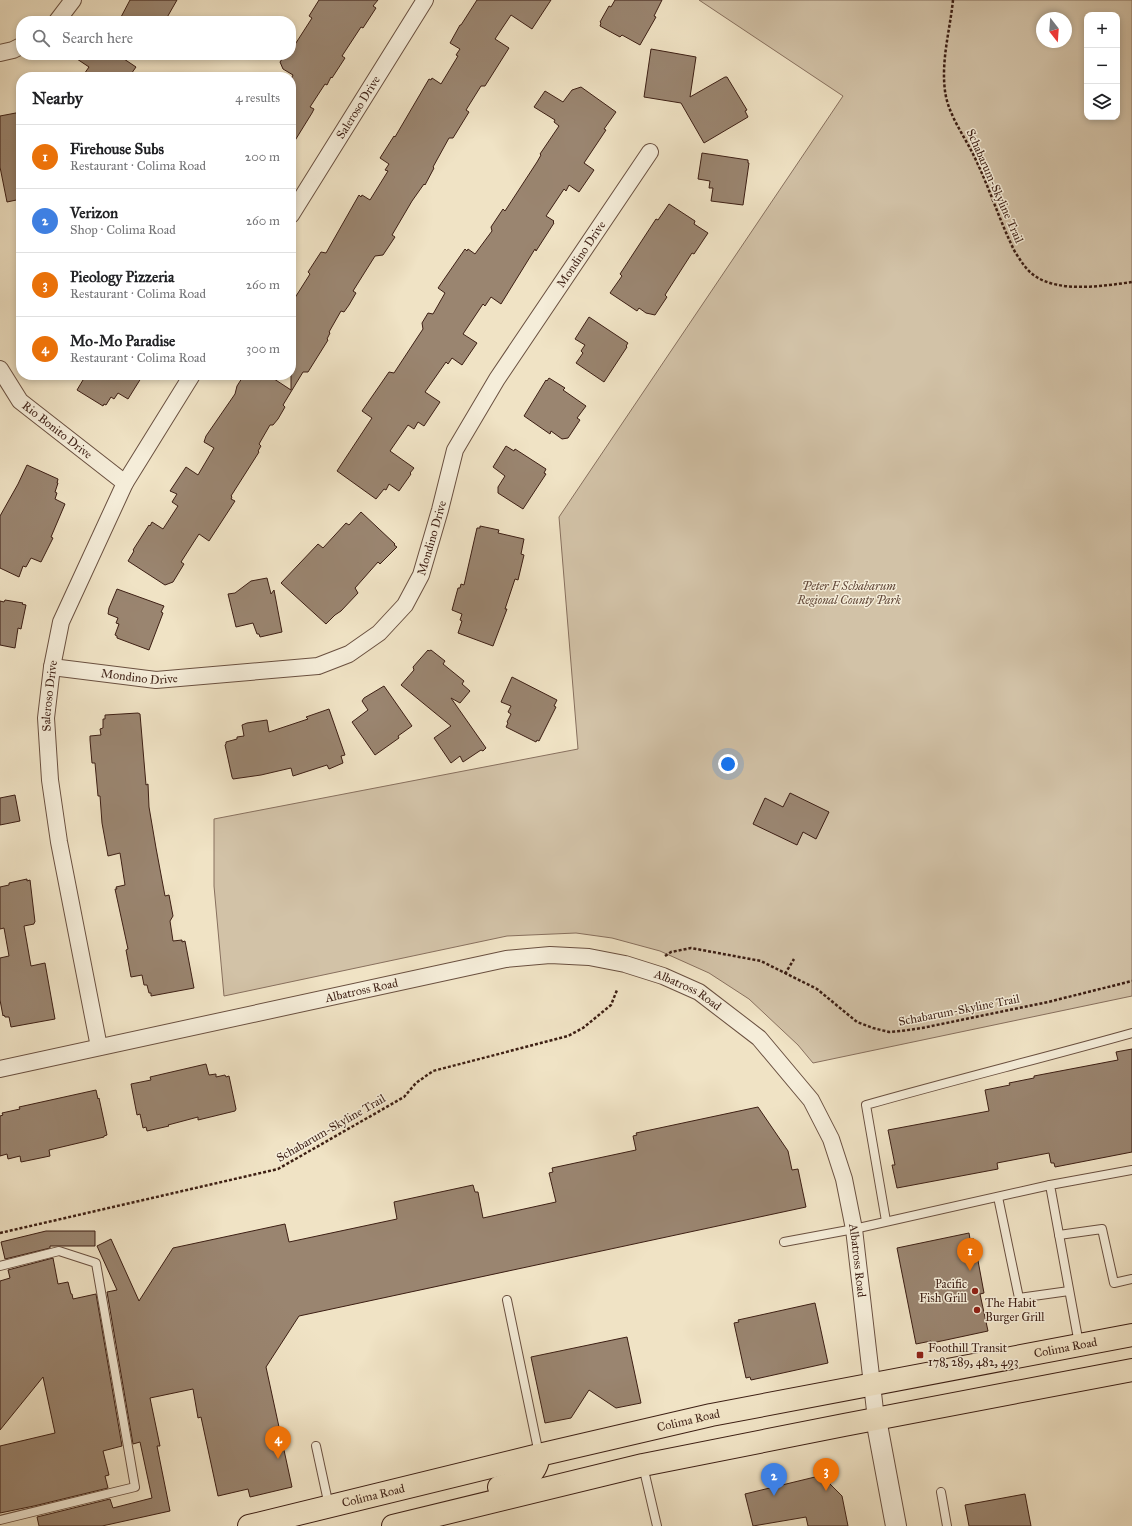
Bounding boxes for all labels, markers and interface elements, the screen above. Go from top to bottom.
north arrow [1036,12,1072,48]
map controls [1084,12,1120,120]
button: + [1084,12,1120,48]
search box [16,16,296,60]
icon: search [30,27,52,49]
text: Search here [62,29,133,47]
button: − [1084,48,1120,84]
street label: Saleroso Drive [333,73,383,141]
button: layers [1084,84,1120,120]
text: Nearby [32,88,83,109]
text: 4 results [235,90,280,106]
street label: Schabarum-Skyline Trail [964,127,1027,246]
text: Firehouse Subs [70,140,164,158]
text: 1 [42,149,48,165]
text: 200 m [245,149,280,165]
text: Restaurant · Colima Road [70,158,206,174]
text: Verizon [70,204,118,222]
text: 2 [42,213,48,229]
text: 260 m [246,213,280,229]
street label: Mondino Drive [554,218,608,290]
text: Shop · Colima Road [70,222,176,238]
text: Pieology Pizzeria [70,268,174,286]
text: 3 [42,277,48,293]
text: 260 m [246,277,280,293]
text: Restaurant · Colima Road [70,286,206,302]
text: Mo-Mo Paradise [70,332,175,350]
text: 4 [41,341,49,357]
text: 300 m [246,341,280,357]
text: Restaurant · Colima Road [70,350,206,366]
street label: Rio Bonito Drive [19,398,95,462]
street label: Mondino Drive [414,499,449,577]
park label: Peter F Schabarum Regional County Park [796,579,902,607]
street label: Saleroso Drive [39,659,60,732]
street label: Mondino Drive [100,666,178,687]
your location [718,754,738,774]
street label: Albatross Road [652,966,724,1013]
street label: Albatross Road [323,976,399,1005]
street label: Schabarum-Skyline Trail [897,991,1022,1029]
street label: Schabarum-Skyline Trail [274,1091,389,1165]
street label: Albatross Road [846,1221,869,1298]
pin: 1 [957,1238,983,1271]
place label: Pacific Fish Grill [919,1277,968,1305]
marker: Pacific Fish Grill [970,1286,980,1296]
place label: The Habit Burger Grill [985,1296,1045,1325]
marker: The Habit Burger Grill [972,1305,982,1315]
street label: Colima Road [1033,1335,1098,1361]
place label: Foothill Transit 178, 289, 482, 493 [928,1341,1019,1369]
marker: Foothill Transit 178, 289, 482, 493 [915,1350,925,1360]
street label: Colima Road [656,1406,721,1434]
pin: 4 [265,1426,291,1459]
pin: 3 [813,1458,839,1491]
pin: 2 [761,1463,787,1496]
street label: Colima Road [340,1481,406,1510]

